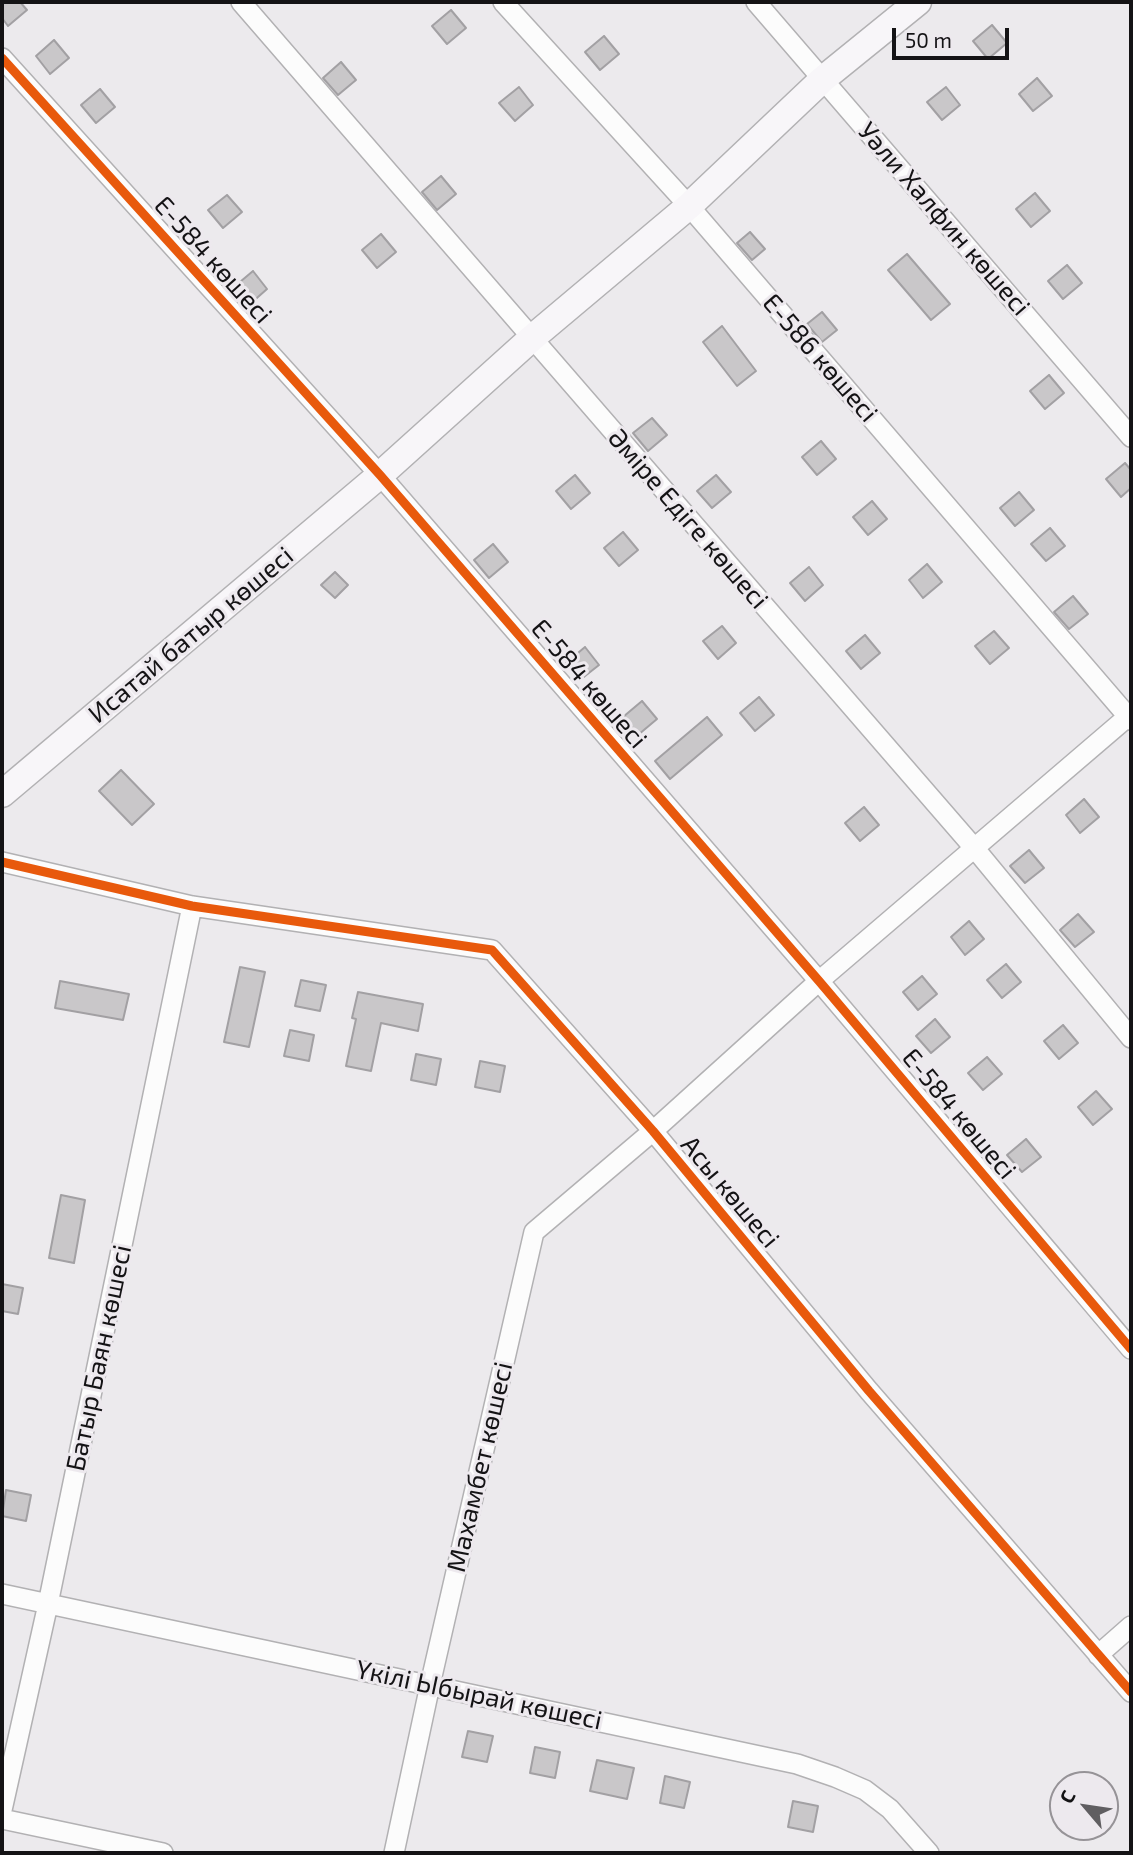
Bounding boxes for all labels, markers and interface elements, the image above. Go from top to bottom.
scale bar [895,14,1012,58]
text: 50 m [905,27,952,52]
street label: Уәли Халфин көшесі [852,116,1036,322]
street label: Е-584 көшесі [148,190,278,330]
street label: Е-586 көшесі [756,288,884,428]
street label: Әміре Едіге көшесі [602,423,774,615]
street label: Исатай батыр көшесі [82,540,300,730]
street label: Е-584 көшесі [525,613,653,755]
street label: Е-584 көшесі [895,1042,1023,1186]
street label: Асы көшесі [674,1130,786,1254]
street label: Батыр Баян көшесі [60,1242,138,1474]
street label: Махамбет көшесі [441,1359,519,1575]
street label: Үкілі Ыбырай көшесі [353,1654,605,1736]
north arrow [1049,1771,1119,1841]
text: С [1054,1786,1080,1807]

